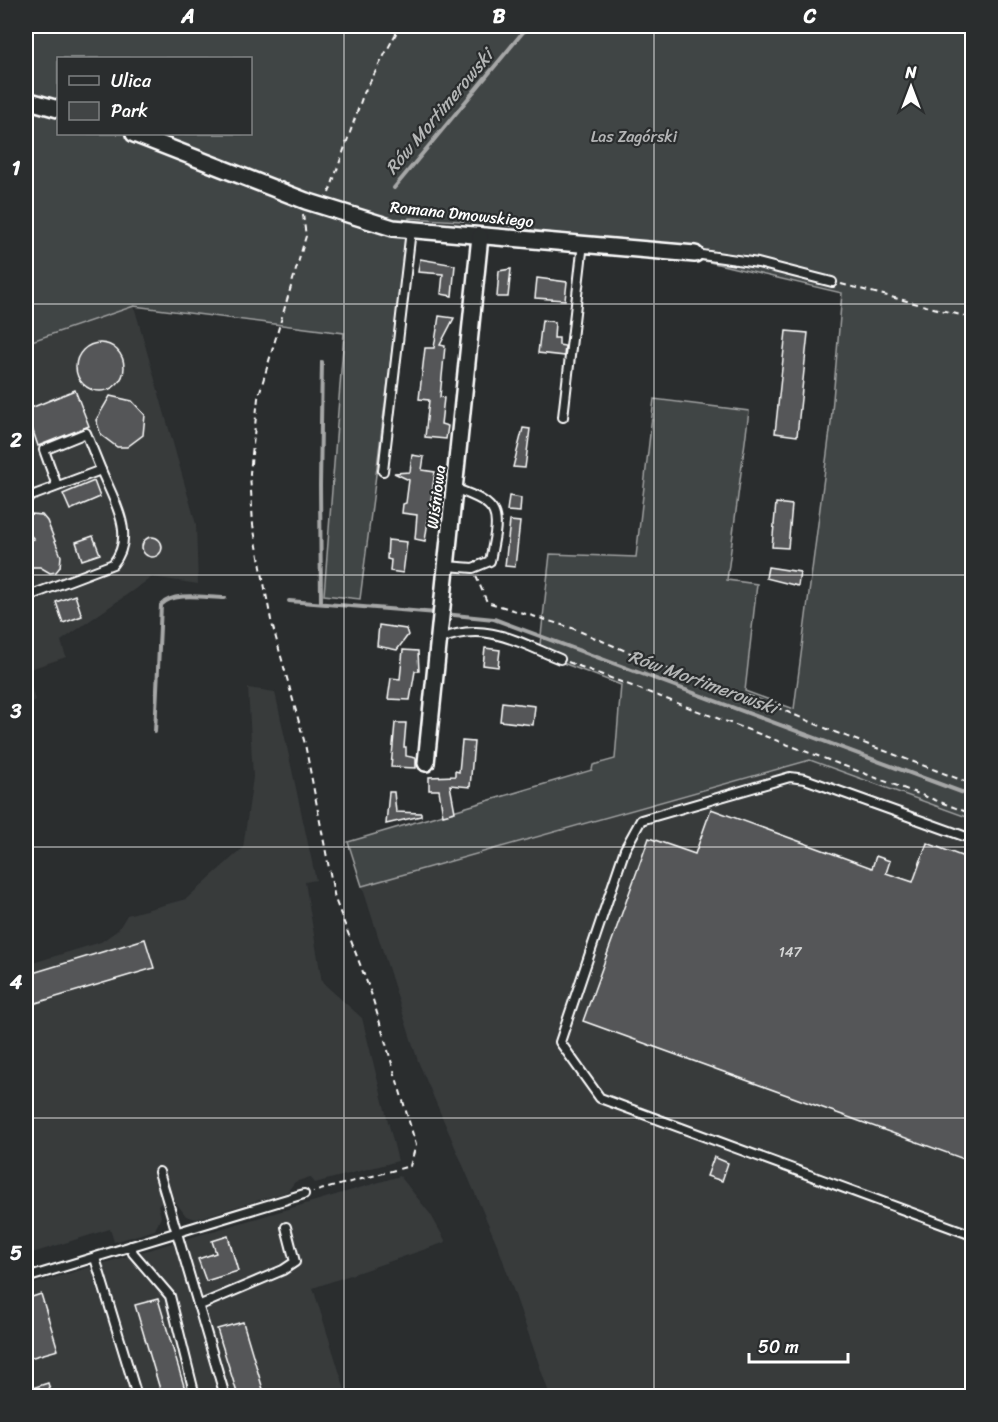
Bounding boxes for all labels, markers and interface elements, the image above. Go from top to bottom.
text: A [180,0,195,34]
text: B [493,0,506,34]
text: C [803,0,817,34]
water label: Rów Mortimerowski [377,39,504,182]
legend [57,57,252,135]
north arrow [881,57,941,117]
text: N [904,58,917,87]
text: Ulica [111,65,152,97]
text: Park [111,95,148,127]
park label: Las Zagórski [591,122,678,151]
text: 1 [12,151,21,186]
street label: Romana Dmowskiego [389,192,535,236]
text: 2 [9,423,22,458]
street label: Wiśniowa [418,463,454,531]
water label: Rów Mortimerowski [624,640,785,725]
text: 3 [10,694,22,729]
house number: 147 [779,940,802,965]
text: 4 [9,965,23,1000]
text: 5 [10,1236,22,1271]
scale bar [749,1326,848,1364]
text: 50 m [758,1331,799,1363]

